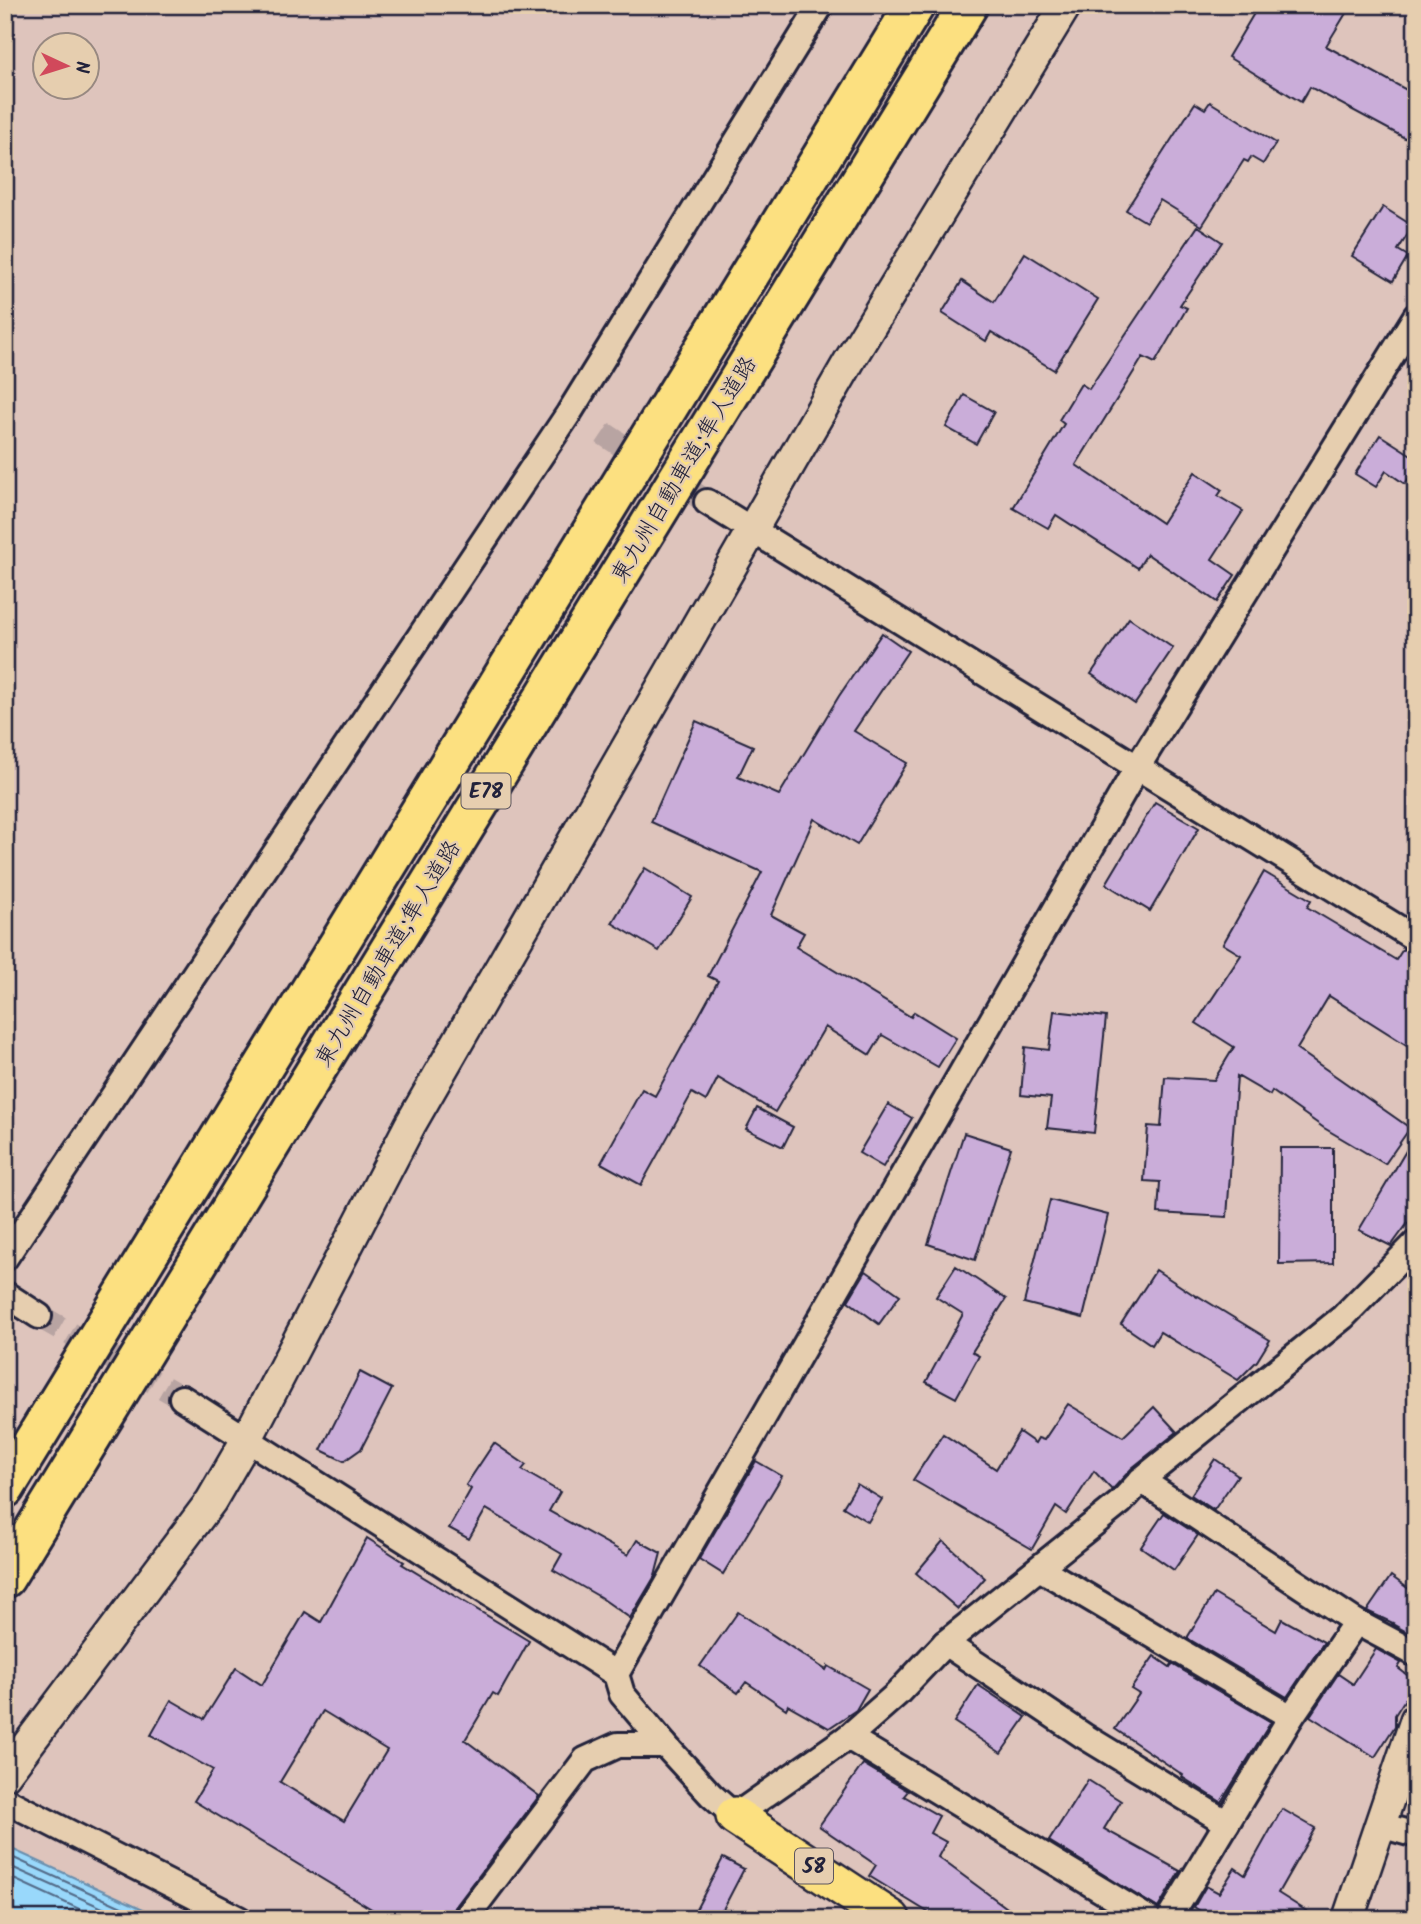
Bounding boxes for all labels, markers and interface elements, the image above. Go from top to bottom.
north arrow [32,32,102,102]
text: N [66,60,96,74]
street label: 東九州自動車道;隼人道路 [602,349,767,591]
road number: E78 [462,774,510,808]
street label: 東九州自動車道;隼人道路 [306,833,471,1075]
road number: 58 [795,1848,833,1884]

